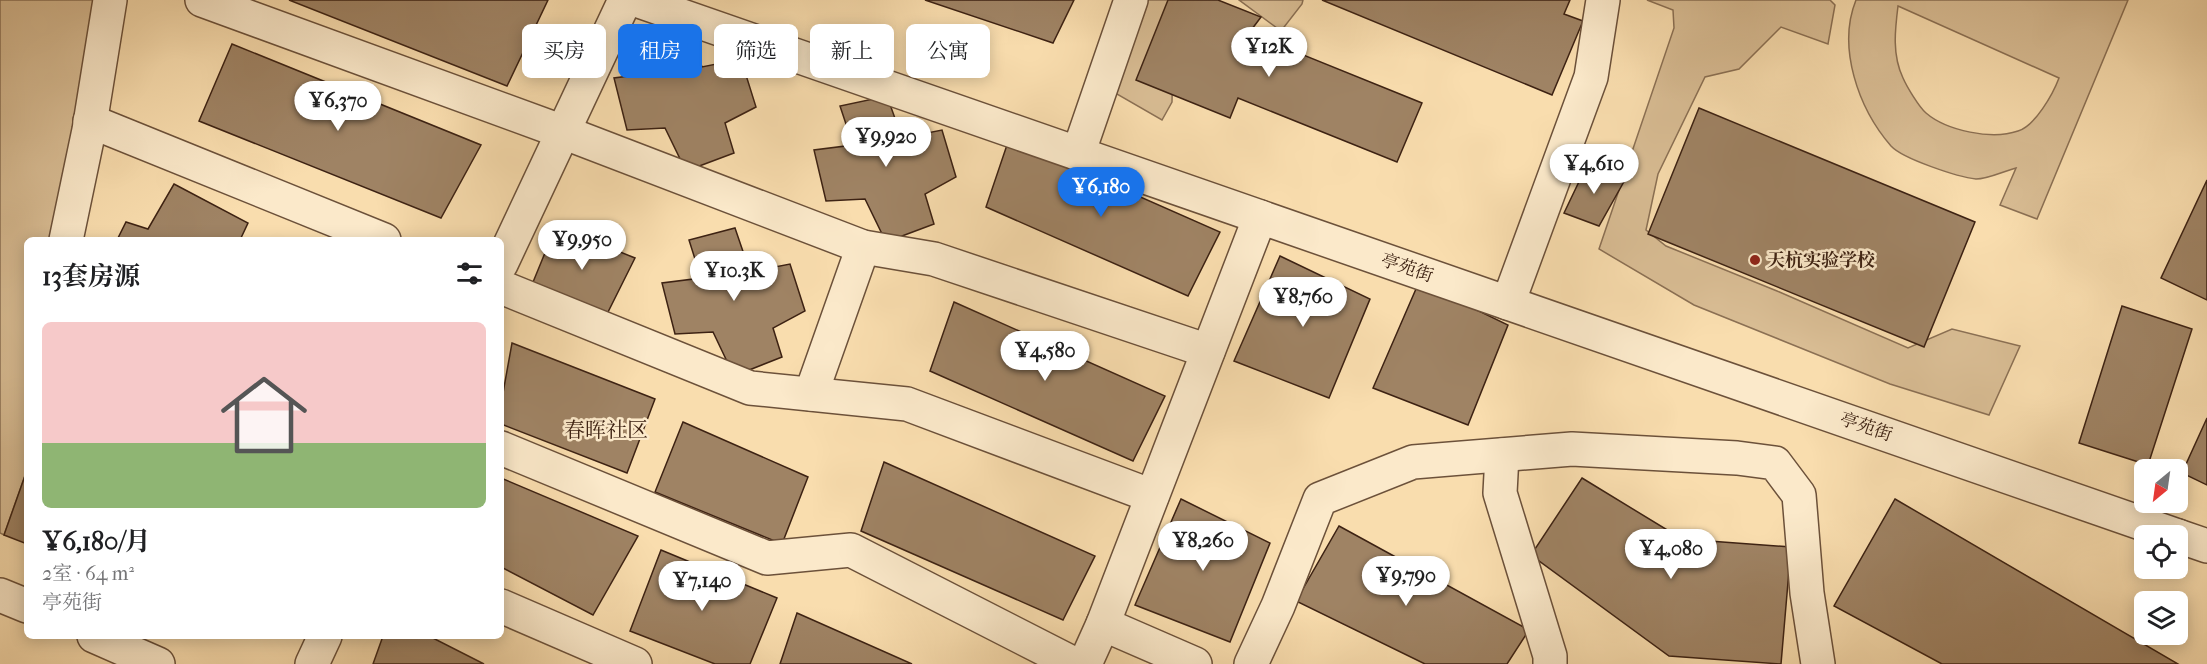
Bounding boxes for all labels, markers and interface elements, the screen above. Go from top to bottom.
chip: 买房 [522,24,606,78]
chip: 租房 [618,24,702,78]
chip: 筛选 [714,24,798,78]
chip: 新上 [810,24,894,78]
chip: 公寓 [906,24,990,78]
pin: ¥12K [1233,27,1305,78]
text: ¥12K [1245,35,1293,58]
pin: ¥6,370 [289,81,387,132]
text: ¥6,370 [308,89,368,112]
pin: ¥9,920 [837,117,935,168]
text: ¥9,920 [855,125,917,148]
pin: ¥4,610 [1545,144,1643,195]
text: ¥4,610 [1564,152,1624,175]
pin: ¥6,180 [1052,167,1150,218]
text: ¥6,180 [1072,175,1130,198]
pin: ¥9,950 [533,220,631,271]
text: ¥9,950 [552,228,612,251]
street label: 亭苑街 [1378,249,1436,287]
place label: 天杭实验学校 [1767,250,1875,271]
pin: ¥10.3K [685,251,783,302]
marker: 天杭实验学校 [1748,253,1762,267]
icon: filters [453,257,486,290]
text: ¥10.3K [704,259,764,282]
text: 13套房源 [42,261,140,292]
pin: ¥8,760 [1254,277,1352,328]
text: ¥8,760 [1273,285,1333,308]
pin: ¥4,580 [996,331,1094,382]
text: ¥4,580 [1015,339,1075,362]
icon: home [210,361,318,469]
street label: 亭苑街 [1837,408,1895,446]
district label: 春晖社区 [564,418,648,442]
north arrow [2134,459,2188,513]
map controls [2134,459,2188,645]
pin: ¥8,260 [1154,521,1252,572]
button: locate [2134,525,2188,579]
text: ¥6,180/月 [42,526,151,557]
text: ¥8,260 [1172,529,1234,552]
pin: ¥4,080 [1622,529,1720,580]
text: ¥4,080 [1639,537,1703,560]
pin: ¥9,790 [1357,556,1455,607]
pin: ¥7,140 [653,561,751,612]
text: 2室 · 64 m² [42,562,134,585]
text: ¥9,790 [1376,564,1436,587]
text: ¥7,140 [673,569,731,592]
text: 亭苑街 [42,591,102,614]
button: layers [2134,591,2188,645]

